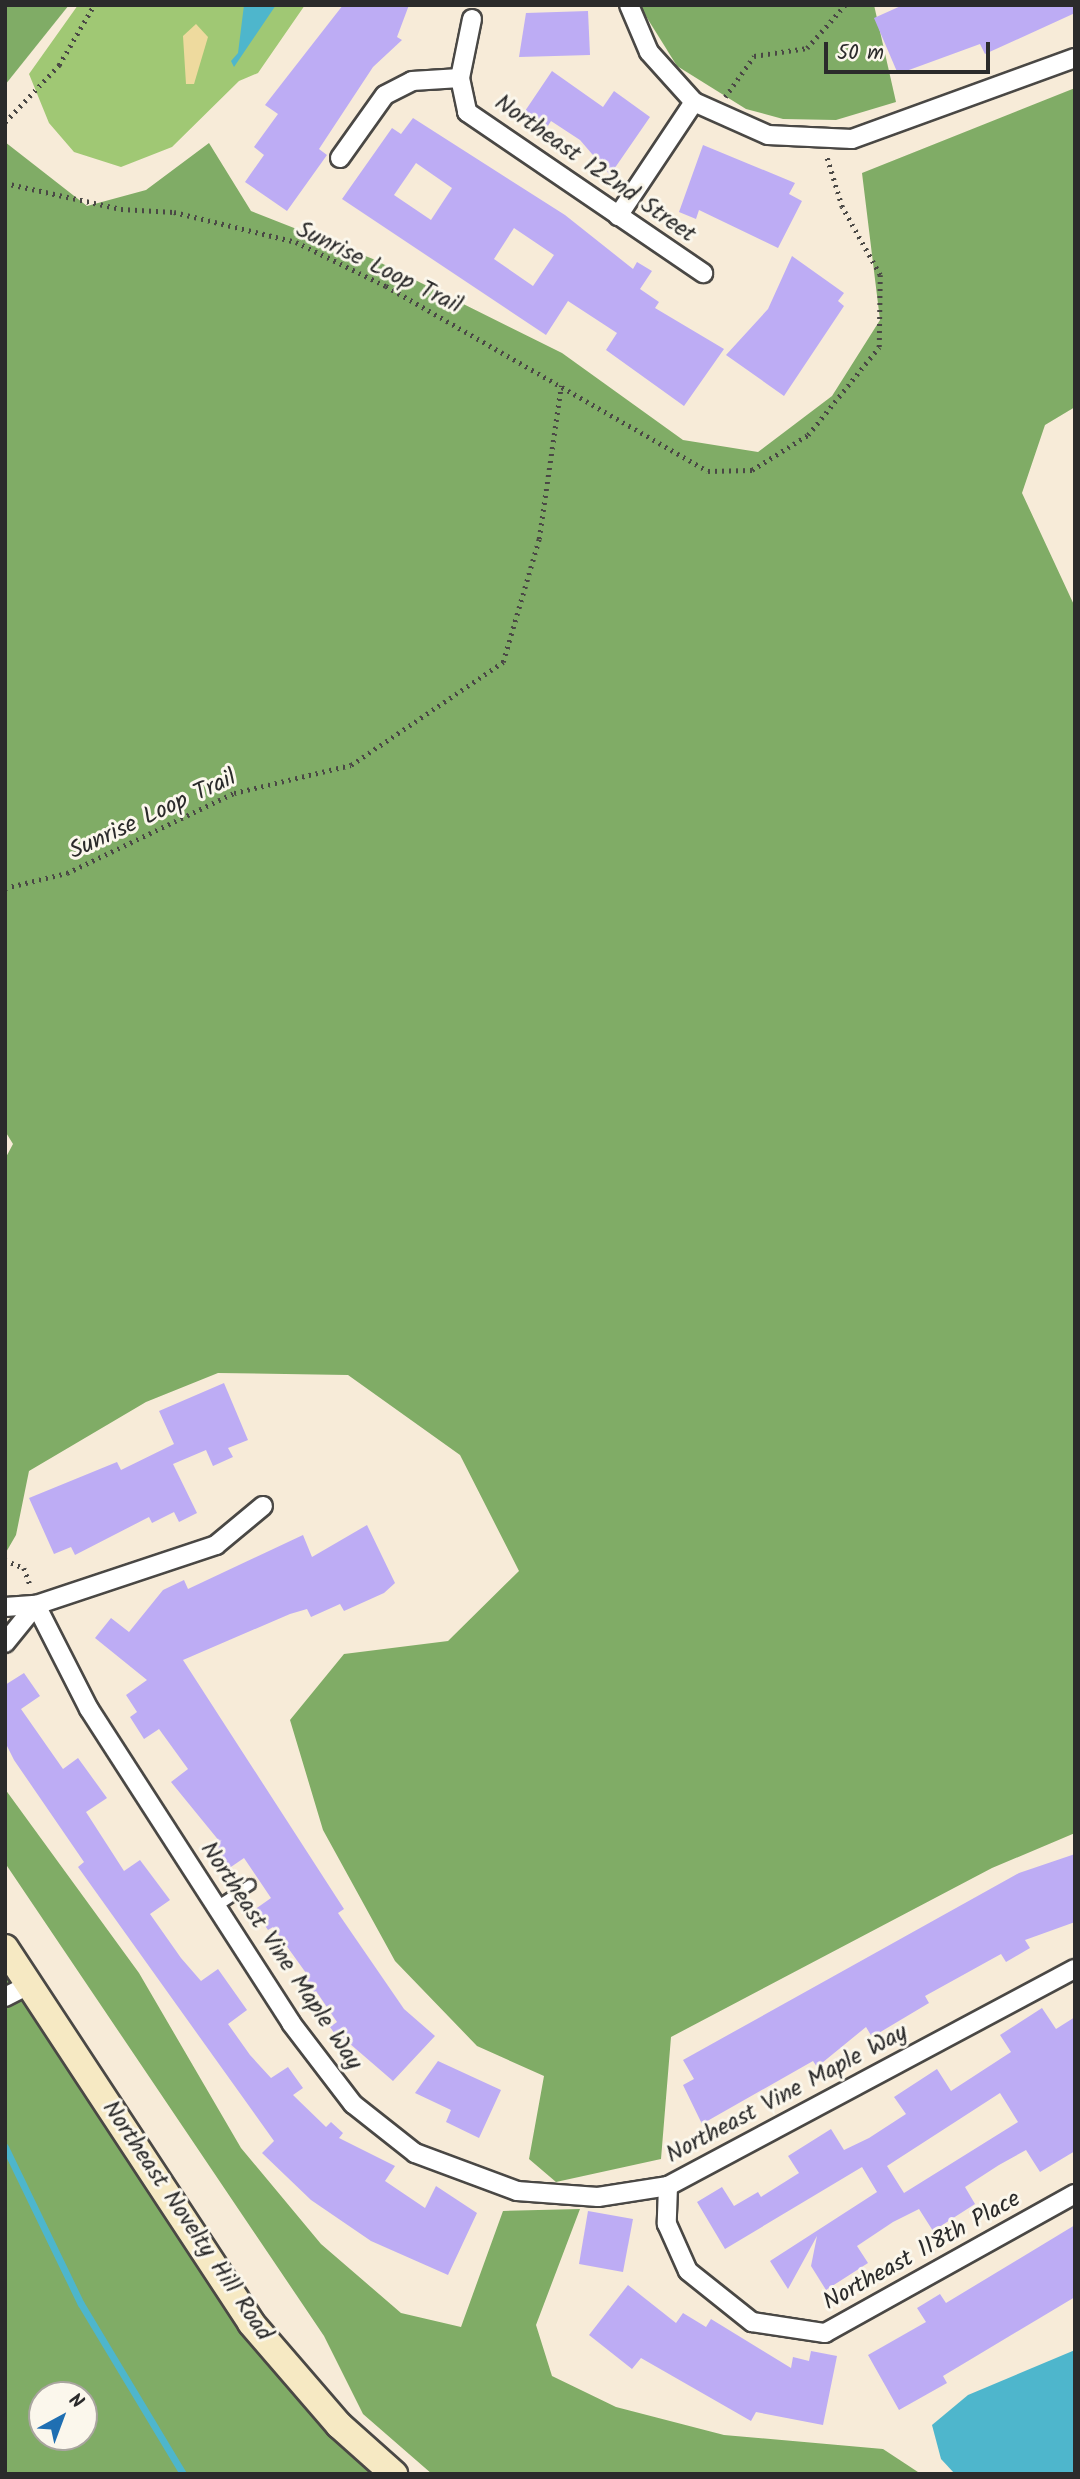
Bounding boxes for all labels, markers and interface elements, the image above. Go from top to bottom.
scale bar [828,28,994,72]
text: 50 m [837,37,884,70]
street label: Northeast 122nd Street [489,89,701,249]
street label: Sunrise Loop Trail [291,215,467,321]
street label: Sunrise Loop Trail [65,764,241,866]
street label: Northeast Vine Maple Way [194,1836,368,2076]
street label: Northeast Vine Maple Way [661,2018,913,2170]
street label: Northeast Novelty Hill Road [96,2095,278,2347]
street label: Northeast 118th Place [818,2185,1026,2317]
north arrow [28,2381,98,2451]
text: N [61,2386,90,2417]

